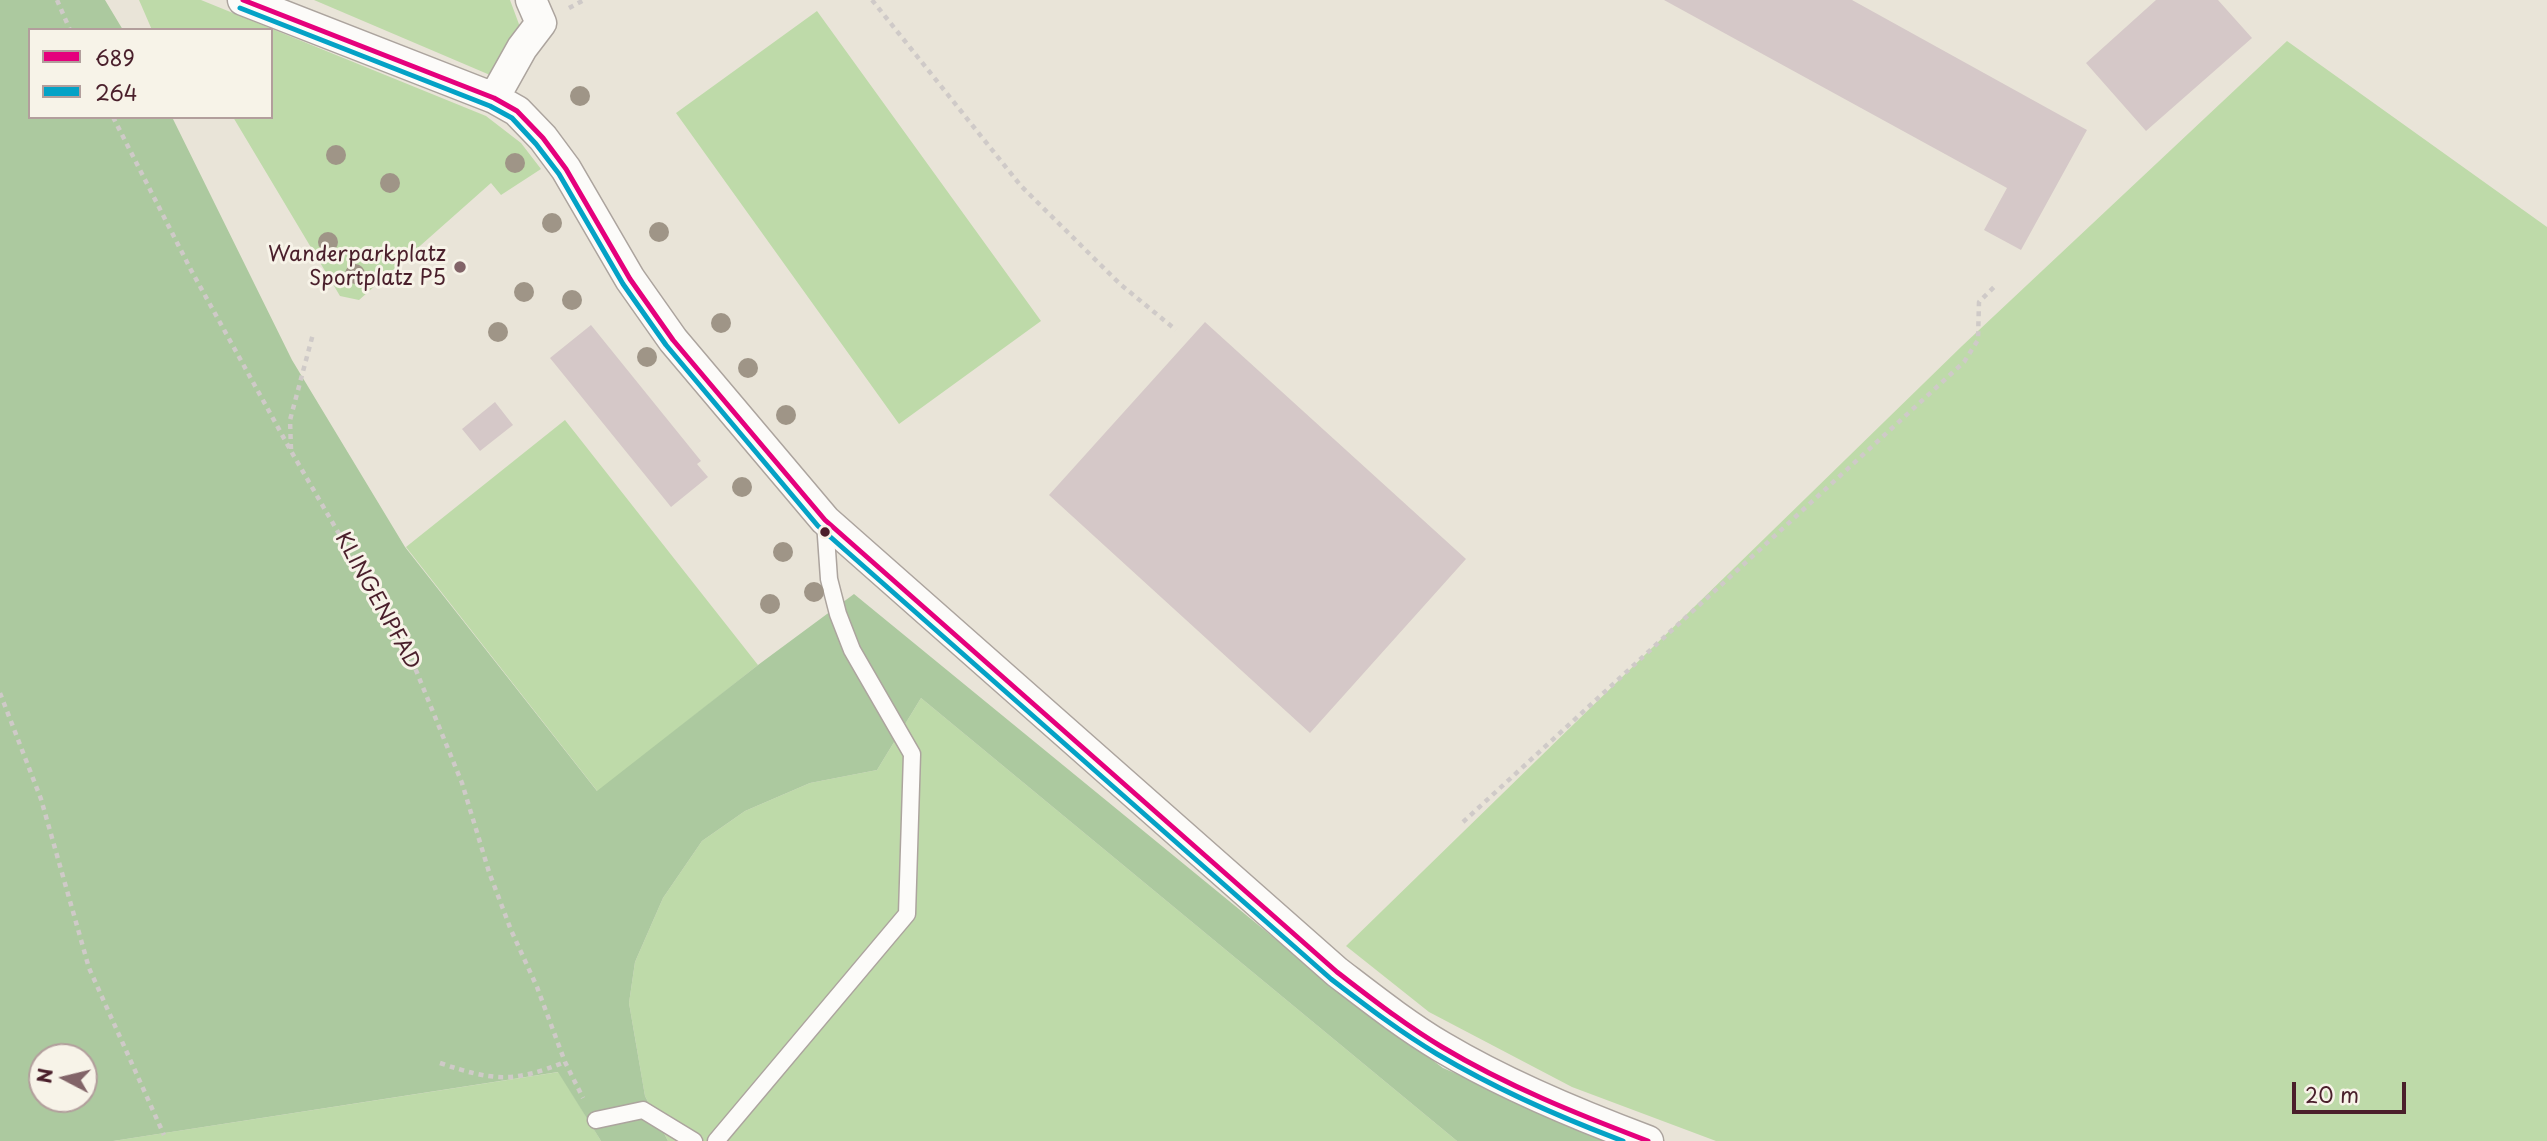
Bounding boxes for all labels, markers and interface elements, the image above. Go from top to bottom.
legend [28,28,273,119]
text: 689 [95,41,135,73]
text: 264 [95,76,138,108]
place label: Wanderparkplatz Sportplatz P5 [268,242,446,292]
marker: Wanderparkplatz Sportplatz P5 [452,259,468,275]
unlabelled marker [818,525,832,539]
street label: KLINGENPFAD [329,528,425,674]
north arrow [28,1043,98,1113]
text: N [29,1067,59,1085]
scale bar [2295,1068,2409,1112]
text: 20 m [2305,1078,2359,1110]

